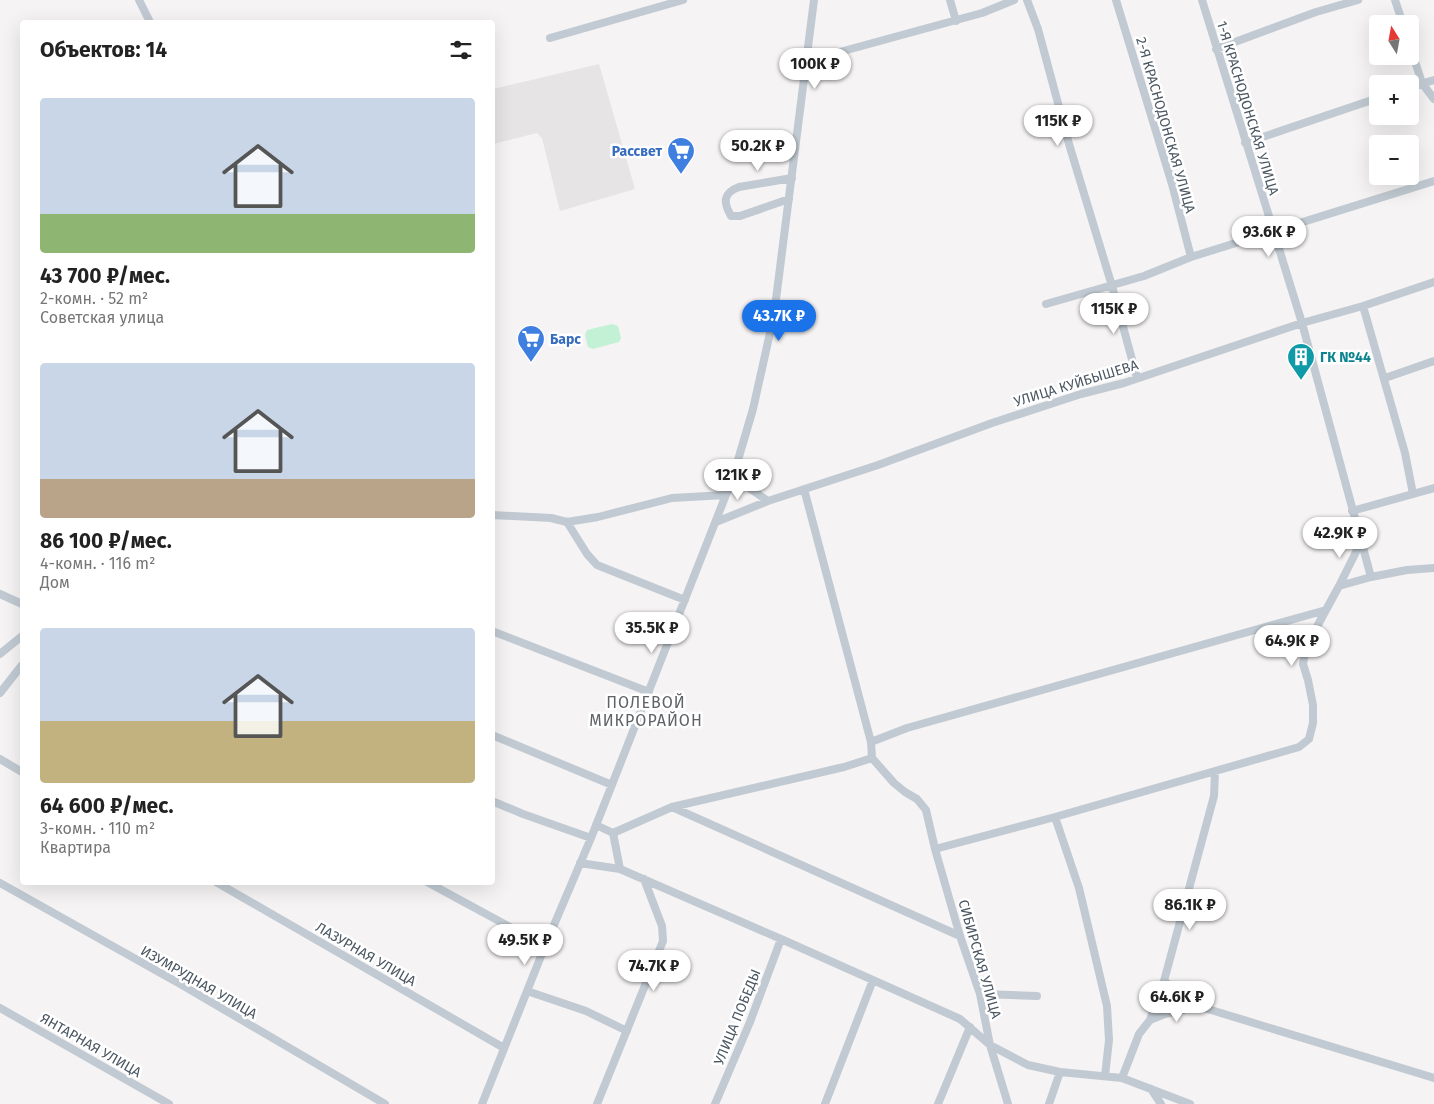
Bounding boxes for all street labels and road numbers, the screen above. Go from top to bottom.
street label: 1-Я КРАСНОДОНСКАЯ УЛИЦА [1213,19,1282,197]
street label: 2-Я КРАСНОДОНСКАЯ УЛИЦА [1132,35,1199,215]
street label: УЛИЦА КУЙБЫШЕВА [1012,357,1140,410]
street label: СИБИРСКАЯ УЛИЦА [954,898,1005,1021]
street label: ЛАЗУРНАЯ УЛИЦА [313,919,419,990]
street label: ИЗУМРУДНАЯ УЛИЦА [138,942,260,1023]
street label: УЛИЦА ПОБЕДЫ [710,967,764,1068]
street label: ЯНТАРНАЯ УЛИЦА [37,1010,144,1081]

